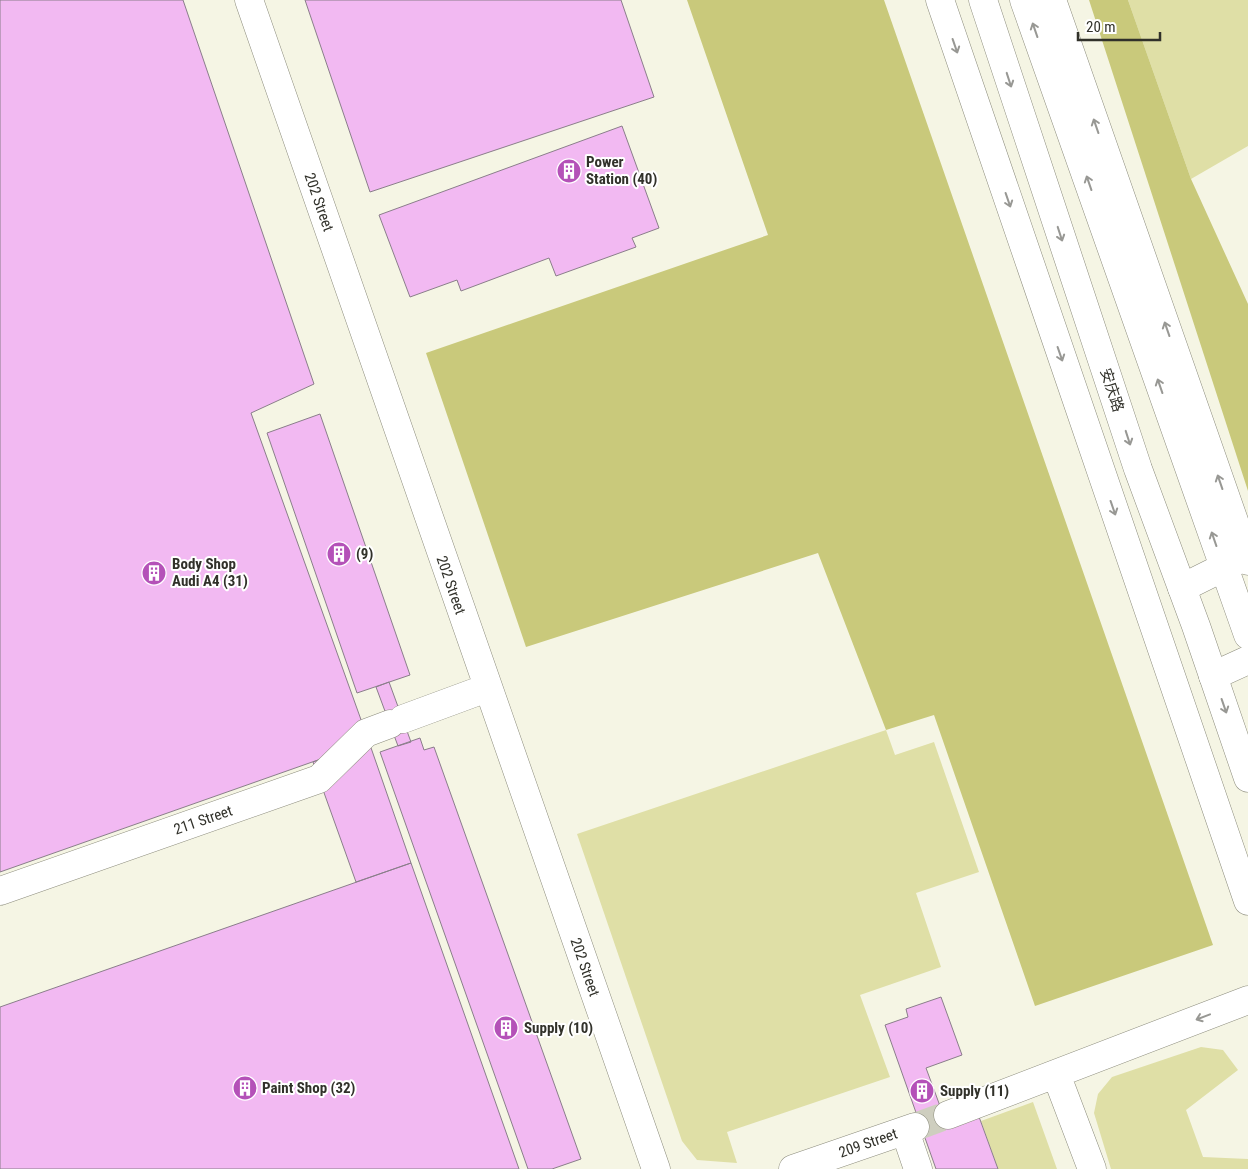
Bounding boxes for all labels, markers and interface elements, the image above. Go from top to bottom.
scale bar [1078,10,1160,42]
text: 20 m [1086,18,1116,36]
one-way arrow [1030,23,1039,38]
one-way arrow [951,38,961,54]
one-way arrow [1005,71,1014,87]
one-way arrow [1091,119,1100,134]
place label: Power Station (40) [586,153,657,188]
building icon: Power Station (40) [556,158,582,184]
street label: 202 Street [301,170,337,234]
one-way arrow [1084,176,1093,192]
one-way arrow [1004,192,1013,207]
one-way arrow [1056,225,1065,241]
one-way arrow [1162,322,1171,337]
one-way arrow [1056,345,1065,361]
street label: 安庆路 [1096,366,1128,414]
one-way arrow [1155,378,1165,394]
one-way arrow [1123,430,1133,446]
one-way arrow [1215,475,1225,491]
one-way arrow [1109,499,1118,515]
one-way arrow [1209,532,1219,548]
building icon: (9) [326,541,352,567]
place label: (9) [356,545,373,563]
street label: 202 Street [433,553,469,617]
place label: Body Shop Audi A4 (31) [172,555,248,590]
building icon: Body Shop Audi A4 (31) [141,560,167,586]
one-way arrow [1219,698,1229,714]
street label: 211 Street [171,802,235,838]
street label: 202 Street [567,935,603,999]
one-way arrow [1195,1013,1211,1022]
building icon: Supply (10) [493,1015,519,1041]
place label: Supply (10) [524,1019,593,1037]
building icon: Paint Shop (32) [232,1075,258,1101]
building icon: Supply (11) [909,1078,935,1104]
place label: Paint Shop (32) [262,1079,356,1097]
place label: Supply (11) [940,1082,1009,1100]
street label: 209 Street [836,1125,900,1161]

